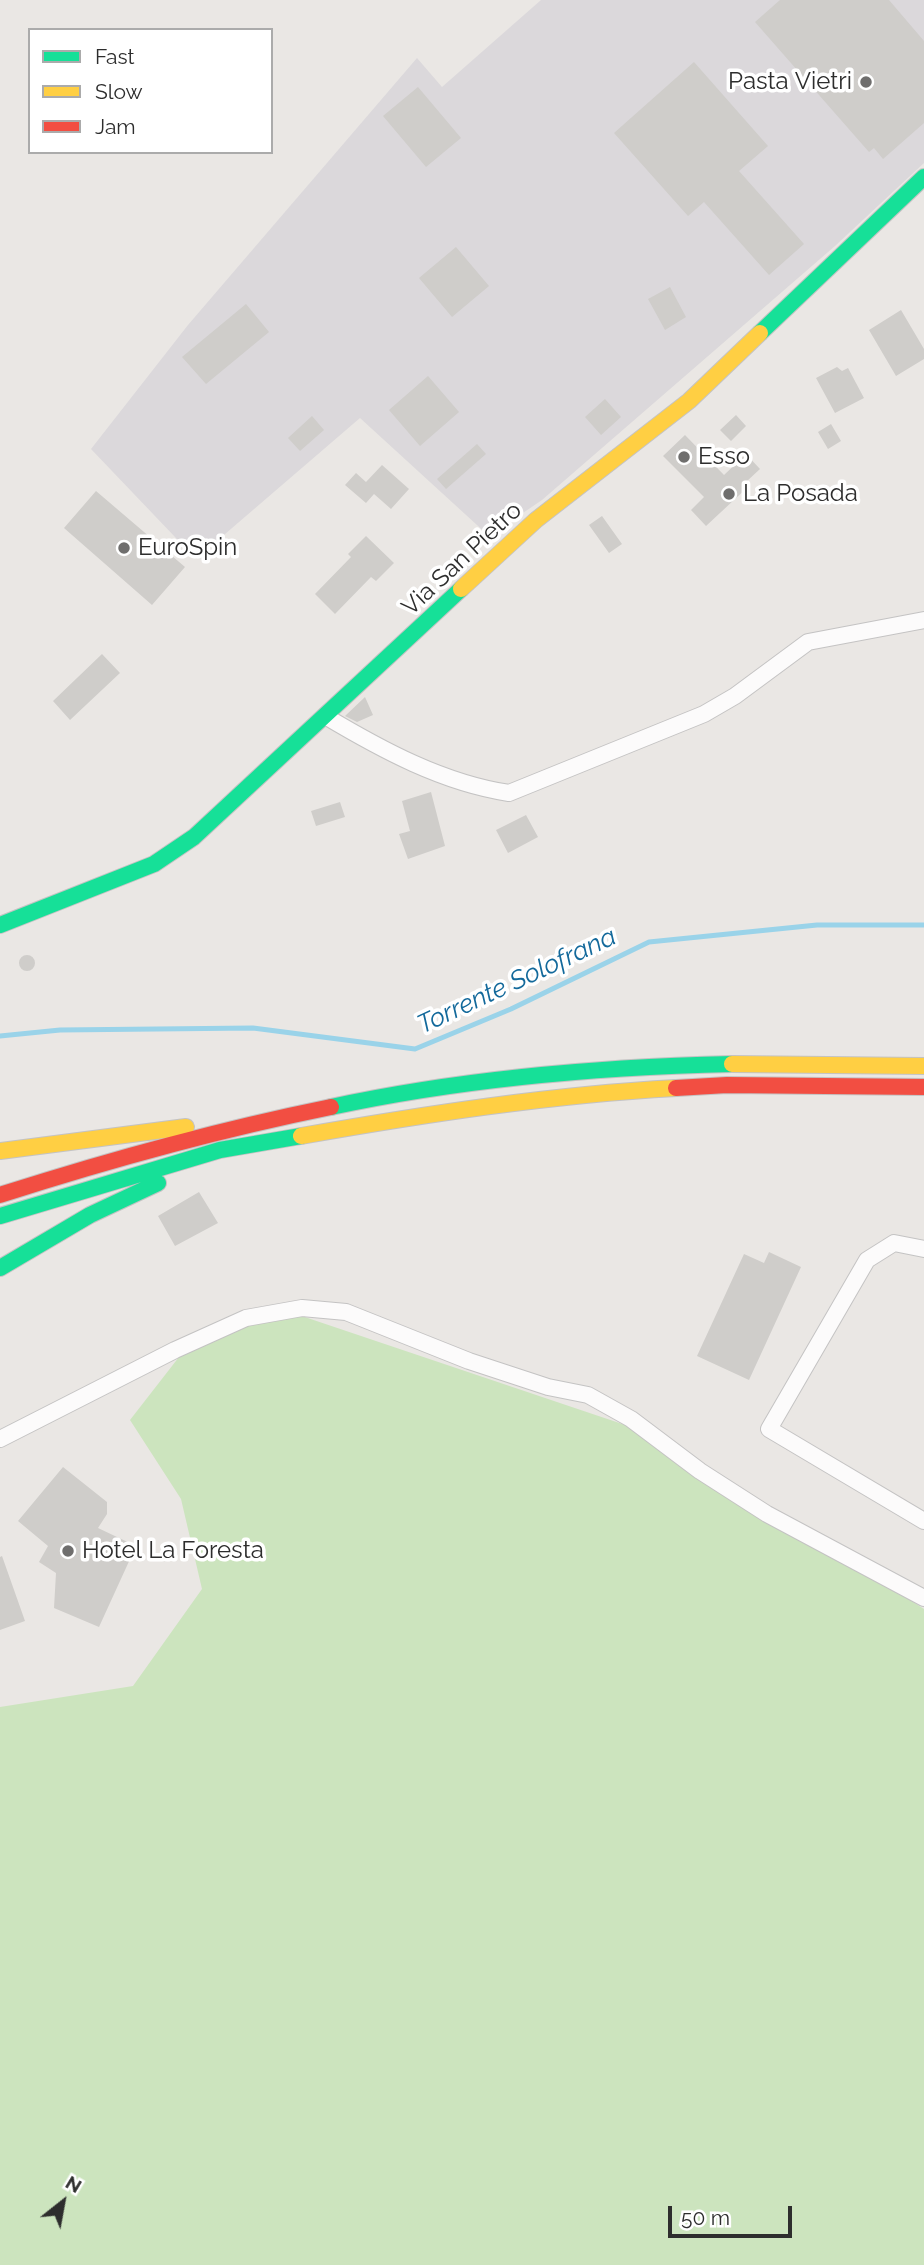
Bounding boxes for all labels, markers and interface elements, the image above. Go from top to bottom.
legend [28,28,273,154]
text: Fast [95,44,135,69]
place label: Pasta Vietri [728,68,852,96]
marker: Pasta Vietri [858,74,874,90]
text: Slow [95,79,143,104]
text: Jam [95,114,136,139]
place label: Esso [698,443,750,471]
marker: Esso [676,449,692,465]
place label: La Posada [743,480,858,508]
marker: La Posada [721,486,737,502]
street label: Via San Pietro [396,496,528,622]
place label: EuroSpin [138,534,237,562]
marker: EuroSpin [116,540,132,556]
water label: Torrente Solofrana [413,921,621,1041]
place label: Hotel La Foresta [82,1537,264,1565]
marker: Hotel La Foresta [60,1543,76,1559]
north arrow [28,2167,98,2237]
text: N [62,2171,86,2197]
scale bar [672,2192,796,2236]
text: 50 m [681,2205,730,2230]

